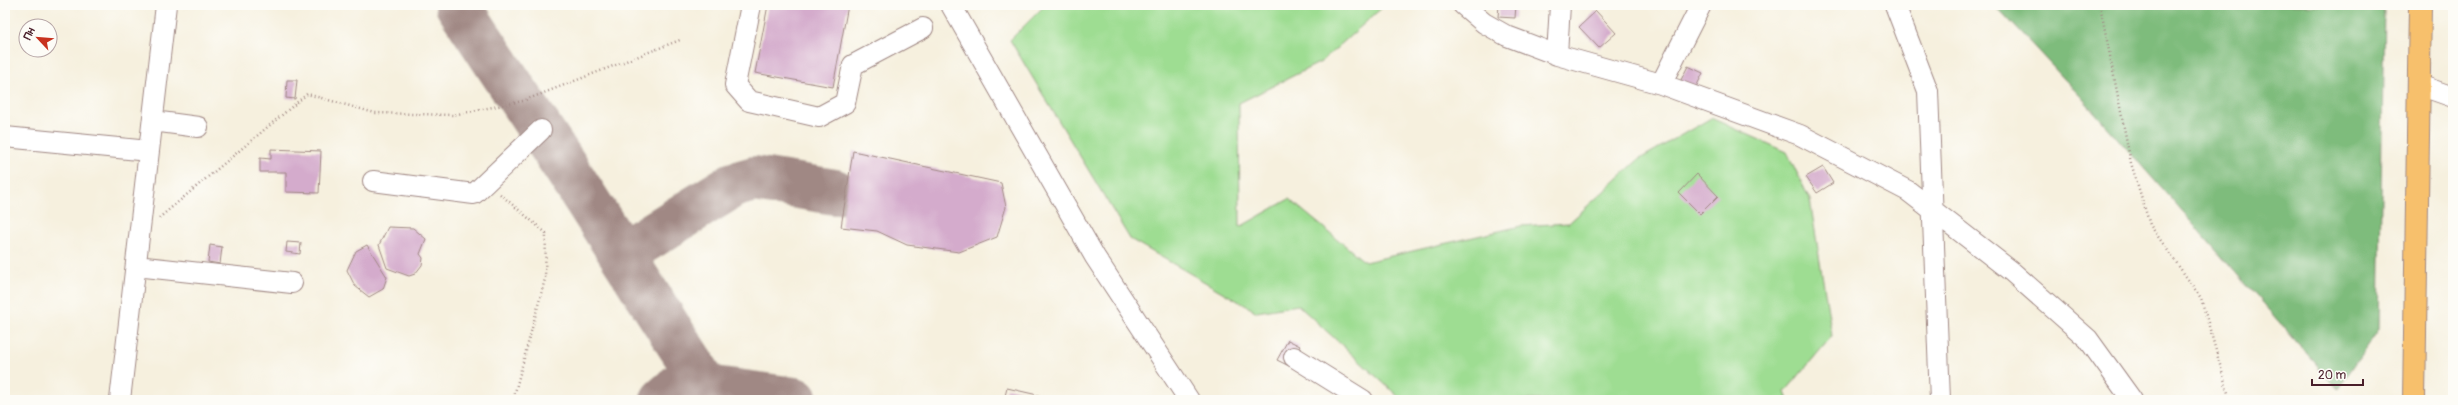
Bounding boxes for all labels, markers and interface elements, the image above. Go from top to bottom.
north arrow [18,18,58,58]
text: Пн [21,25,38,42]
scale bar [2312,361,2363,387]
text: 20 m [2318,368,2347,383]

